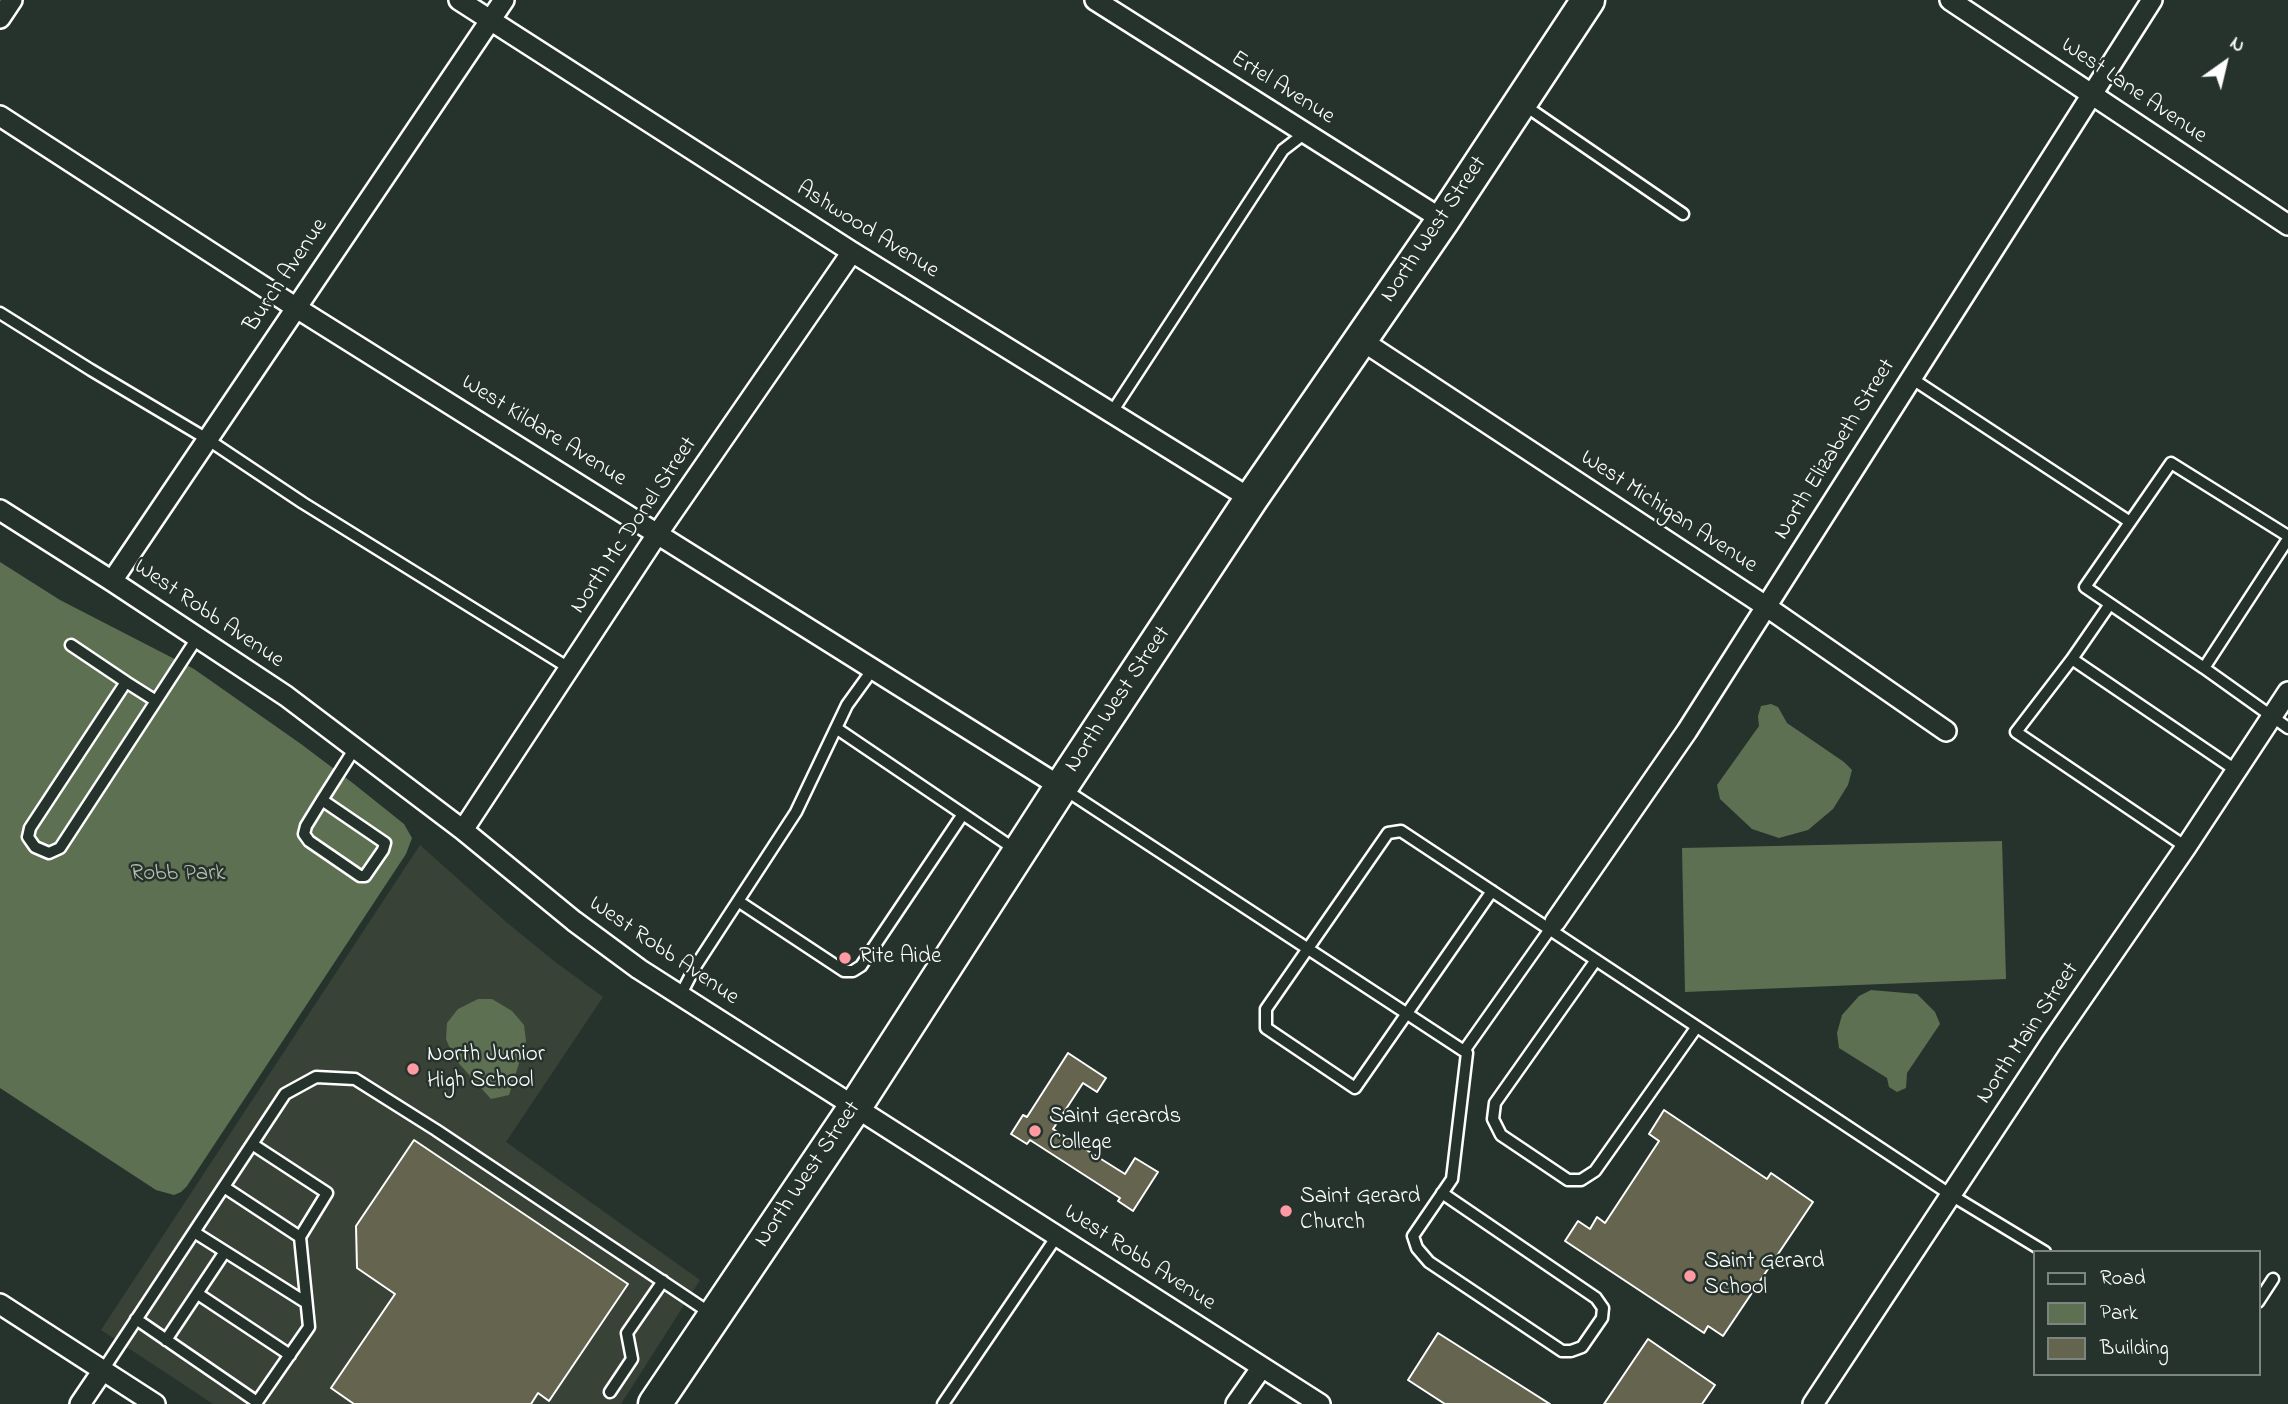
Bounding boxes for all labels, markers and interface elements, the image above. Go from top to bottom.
north arrow [2190,28,2260,98]
text: N [2224,30,2250,60]
street label: West Lane Avenue [2055,33,2211,151]
street label: Ertel Avenue [1225,46,1339,132]
street label: North West Street [1376,152,1494,308]
street label: Ashwood Avenue [791,176,943,286]
street label: Burch Avenue [239,214,335,338]
street label: North Elizabeth Street [1769,355,1903,545]
street label: West Kildare Avenue [455,370,631,494]
street label: North Mc Donel Street [566,432,704,620]
street label: West Michigan Avenue [1574,446,1762,580]
street label: West Robb Avenue [128,555,288,675]
street label: North West Street [1060,622,1178,778]
park label: Robb Park [131,861,225,889]
street label: West Robb Avenue [583,892,743,1012]
place label: Rite Aide [859,944,941,972]
marker: Rite Aide [837,950,853,966]
street label: North Main Street [1972,958,2086,1110]
place label: North Junior High School [427,1042,545,1096]
marker: North Junior High School [405,1061,421,1077]
street label: North West Street [750,1097,868,1253]
place label: Saint Gerards College [1049,1104,1181,1158]
marker: Saint Gerards College [1027,1123,1043,1139]
place label: Saint Gerard Church [1300,1184,1420,1238]
street label: West Robb Avenue [1058,1200,1220,1318]
marker: Saint Gerard Church [1278,1203,1294,1219]
place label: Saint Gerard School [1704,1249,1824,1303]
legend [2032,1250,2260,1376]
text: Road [2100,1264,2146,1294]
marker: Saint Gerard School [1682,1268,1698,1284]
text: Park [2100,1299,2138,1329]
text: Building [2100,1334,2169,1364]

